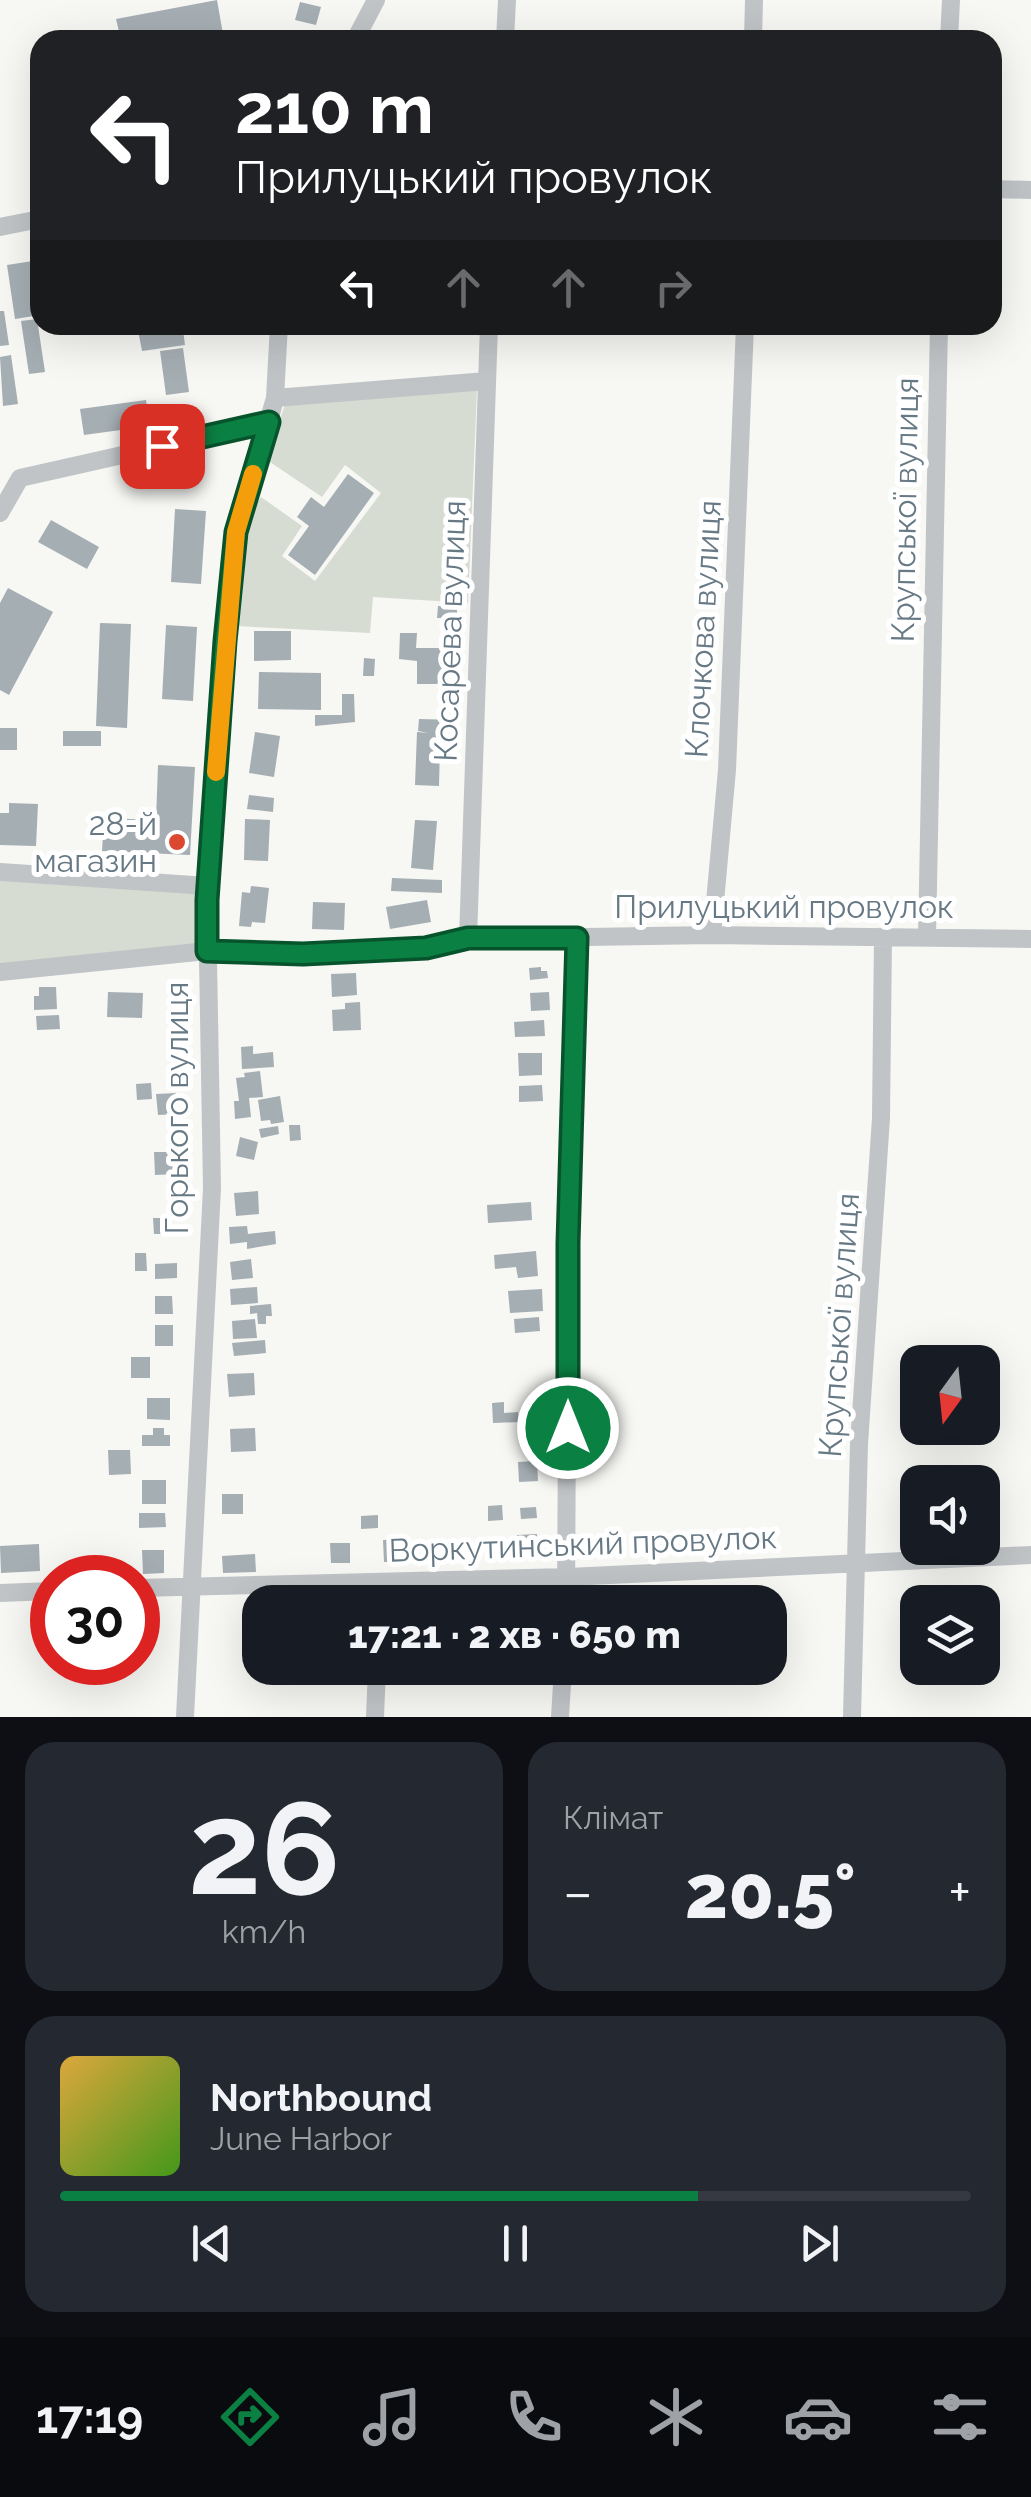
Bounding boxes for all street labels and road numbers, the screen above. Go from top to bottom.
street label: Крупської вулиця [884,377,925,643]
street label: Клочкова вулиця [677,499,728,759]
street label: Косарева вулиця [426,500,473,762]
street label: Прилуцький провулок [614,888,954,925]
street label: Горького вулиця [158,982,195,1234]
street label: Крупської вулиця [811,1192,866,1458]
street label: Воркутинський провулок [388,1518,778,1569]

